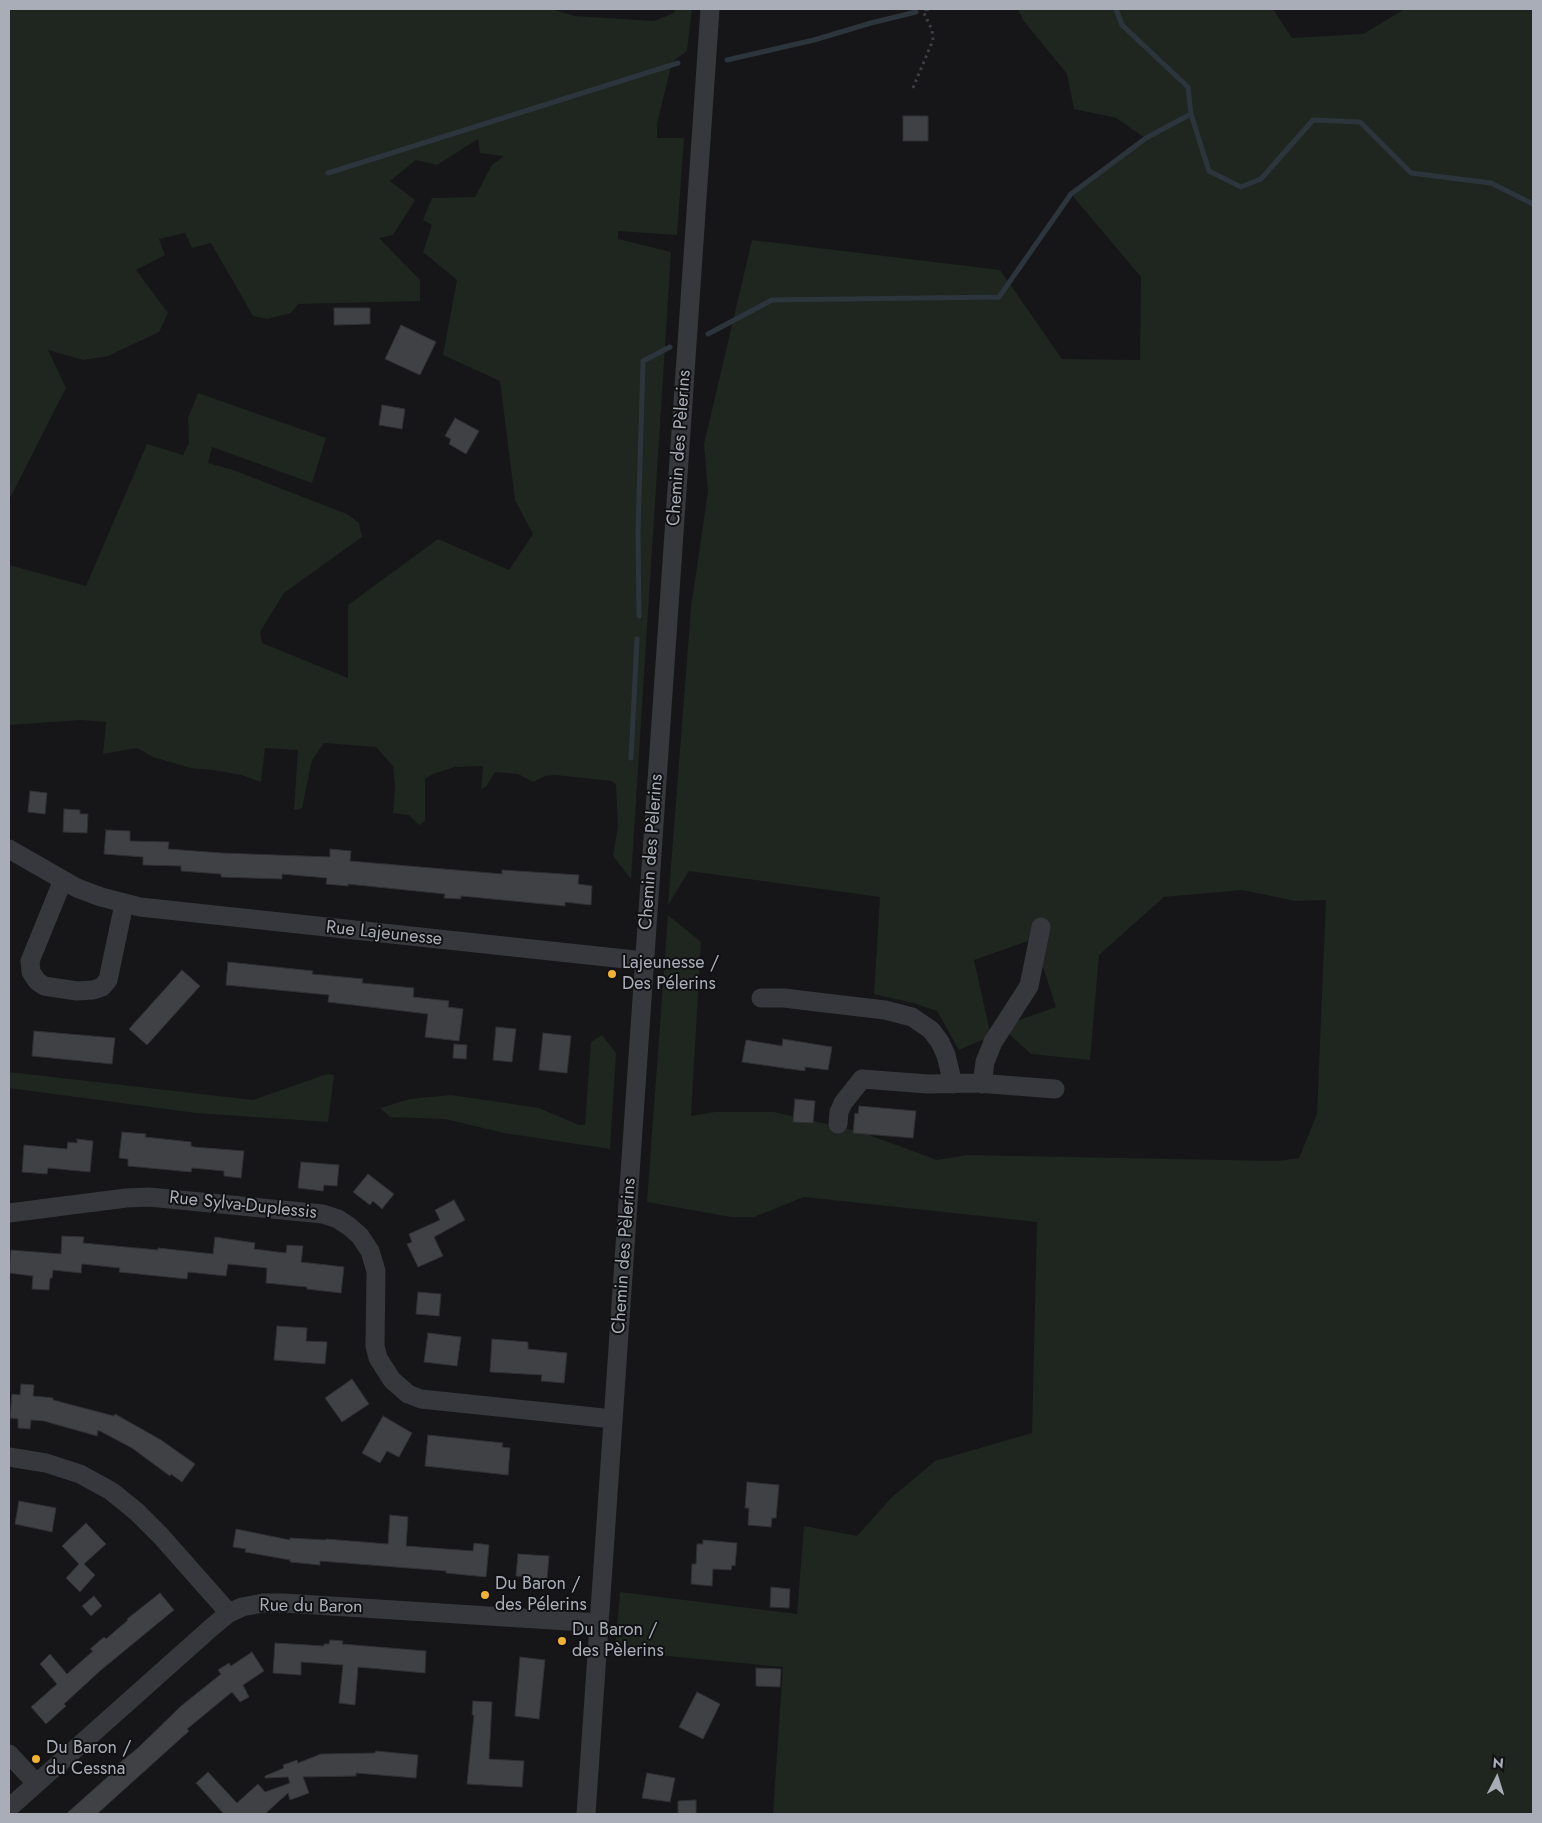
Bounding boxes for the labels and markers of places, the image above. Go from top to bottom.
place label: Lajeunesse / Des Pélerins [622,953,719,996]
marker: Lajeunesse / Des Pélerins [606,968,618,980]
place label: Du Baron / des Pélerins [495,1574,587,1616]
marker: Du Baron / des Pélerins [479,1589,491,1601]
place label: Du Baron / des Pèlerins [572,1620,664,1662]
marker: Du Baron / des Pèlerins [556,1635,568,1647]
place label: Du Baron / du Cessna [46,1738,132,1780]
marker: Du Baron / du Cessna [30,1753,42,1765]

